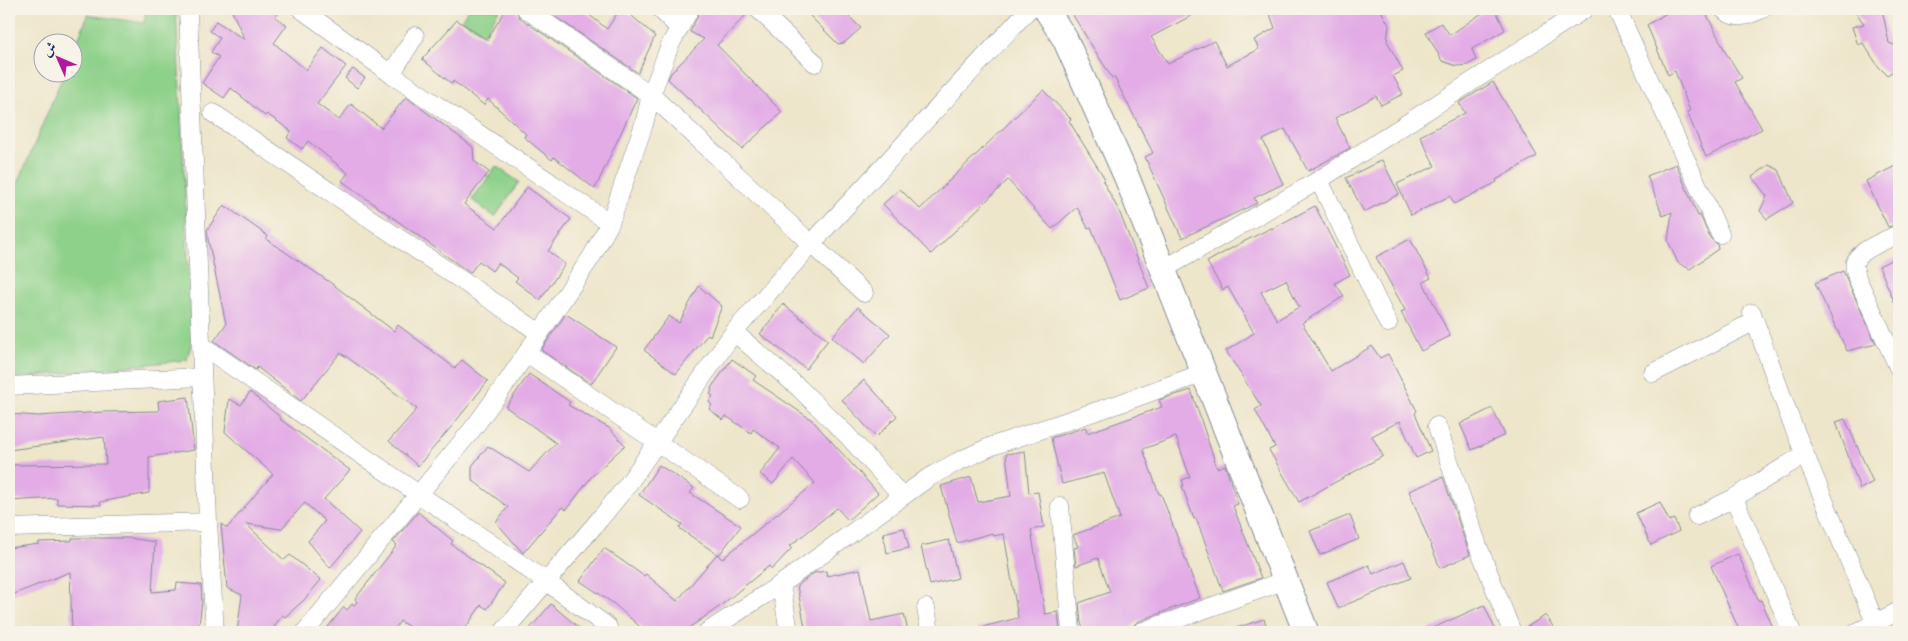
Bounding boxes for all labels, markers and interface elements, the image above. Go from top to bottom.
north arrow [32,32,82,82]
text: ش [38,38,61,61]

